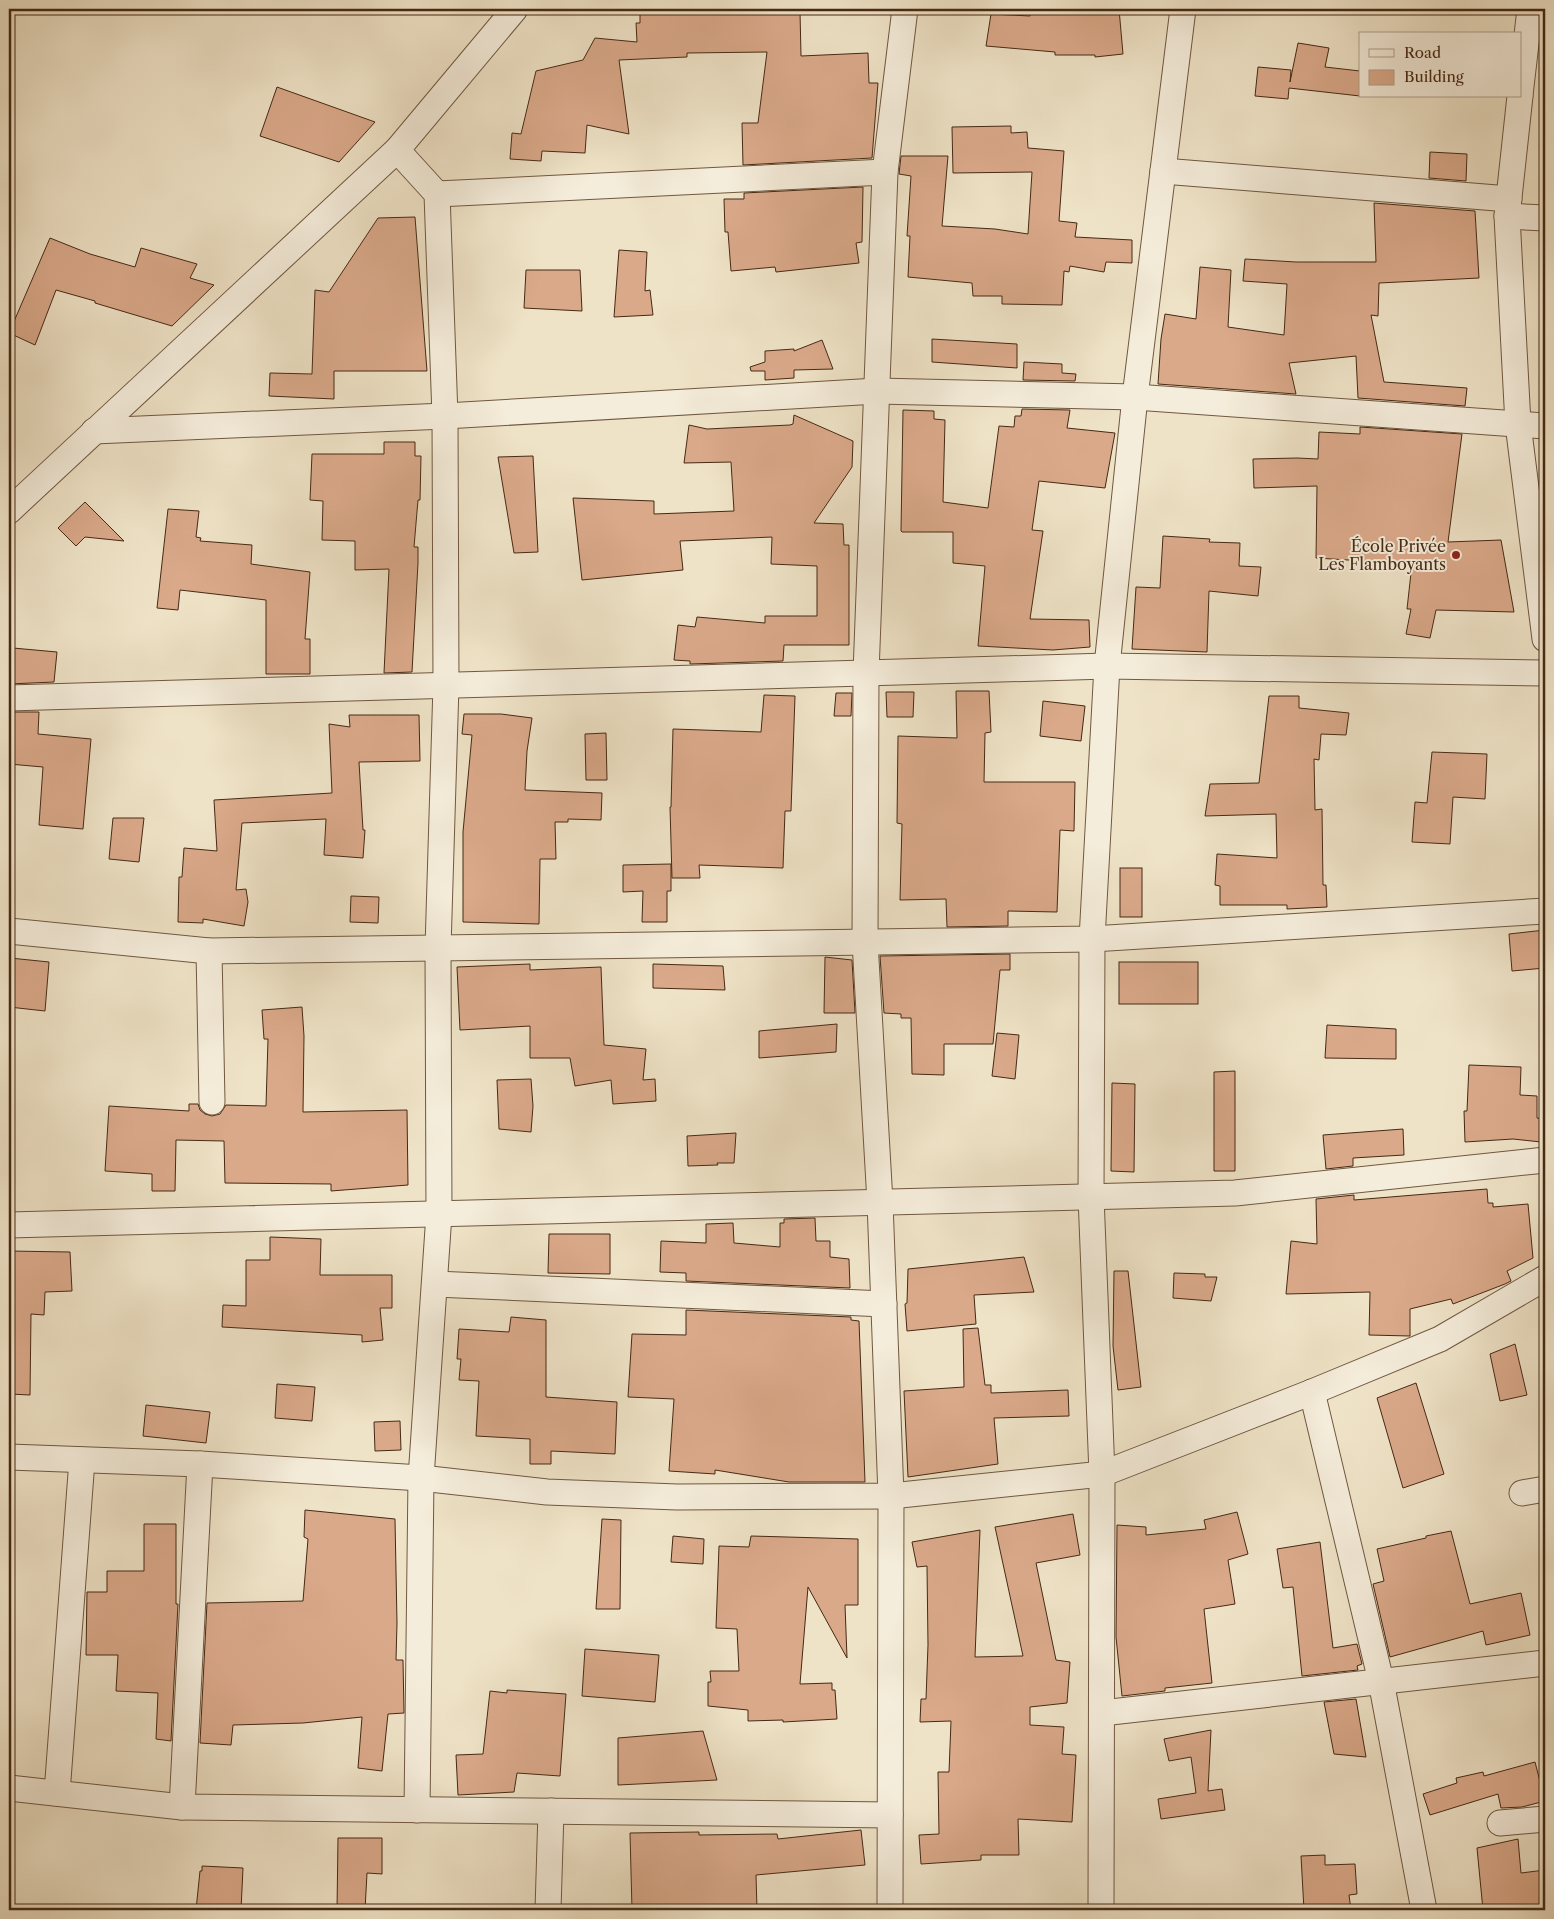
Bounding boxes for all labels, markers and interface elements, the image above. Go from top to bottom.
legend [1359,32,1522,98]
text: Road [1404,43,1441,62]
text: Building [1404,67,1464,86]
place label: École Privée Les Flamboyants [1318,536,1446,574]
marker: École Privée Les Flamboyants [1450,549,1462,561]

